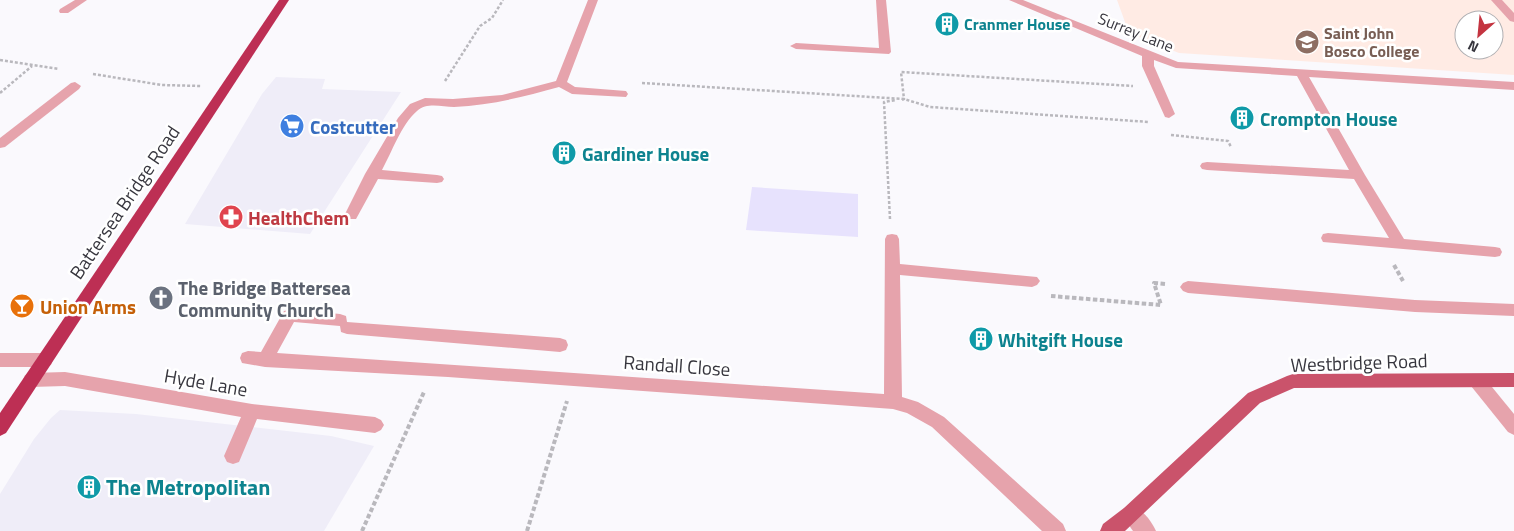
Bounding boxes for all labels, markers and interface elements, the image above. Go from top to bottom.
street label: Surrey Lane [1095,6,1177,58]
north arrow [1454,10,1504,60]
building icon: Cranmer House [934,11,960,37]
place label: Cranmer House [964,12,1071,36]
place label: Saint John Bosco College [1324,21,1420,63]
school or university icon: Saint John Bosco College [1294,29,1320,55]
text: N [1464,35,1482,59]
place label: Crompton House [1260,104,1398,133]
building icon: Crompton House [1229,105,1255,131]
place label: Costcutter [310,112,396,141]
supermarket icon: Costcutter [279,113,305,139]
street label: Battersea Bridge Road [62,119,186,285]
place label: Gardiner House [582,139,709,168]
building icon: Gardiner House [551,140,577,166]
place label: HealthChem [248,203,349,232]
pharmacy icon: HealthChem [218,204,244,230]
place label: The Bridge Battersea Community Church [178,273,351,324]
church icon: The Bridge Battersea Community Church [148,285,174,311]
place label: Union Arms [40,292,136,321]
bar icon: Union Arms [9,293,35,319]
place label: Whitgift House [998,325,1123,354]
building icon: Whitgift House [968,326,994,352]
street label: Westbridge Road [1290,345,1428,379]
street label: Randall Close [623,347,731,383]
street label: Hyde Lane [162,360,250,404]
place label: The Metropolitan [106,470,270,504]
building icon: The Metropolitan [76,474,102,500]

